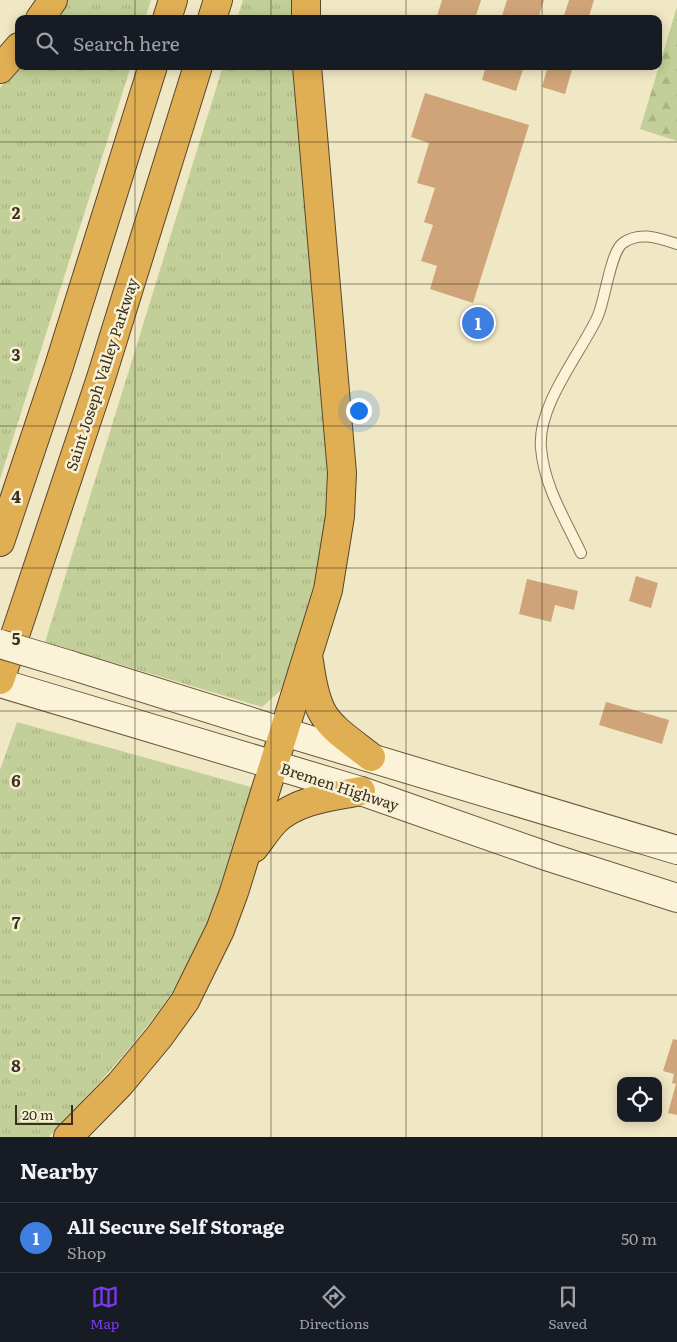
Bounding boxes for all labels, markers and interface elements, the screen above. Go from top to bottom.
search box [15,15,662,70]
icon: search [33,29,61,57]
text: Search here [73,29,180,57]
text: 2 [12,200,21,224]
street label: Saint Joseph Valley Parkway [59,274,143,473]
pin: 1 [462,304,494,342]
text: 3 [12,342,21,366]
your location [346,398,372,424]
text: 4 [11,484,21,508]
text: 5 [12,626,21,650]
street label: Bremen Highway [278,756,403,816]
text: 6 [11,768,21,792]
text: 7 [12,910,21,934]
text: 8 [11,1053,21,1077]
map controls [617,1077,662,1122]
button: locate [617,1077,662,1122]
scale bar [15,1102,72,1125]
text: 20 m [22,1104,54,1124]
text: Nearby [20,1154,98,1185]
text: All Secure Self Storage [67,1212,284,1240]
text: 1 [33,1226,39,1250]
text: 50 m [621,1226,657,1250]
text: Shop [67,1240,106,1264]
tab: Map [90,1283,120,1333]
tab: Directions [299,1283,369,1333]
tab: Saved [548,1283,587,1333]

